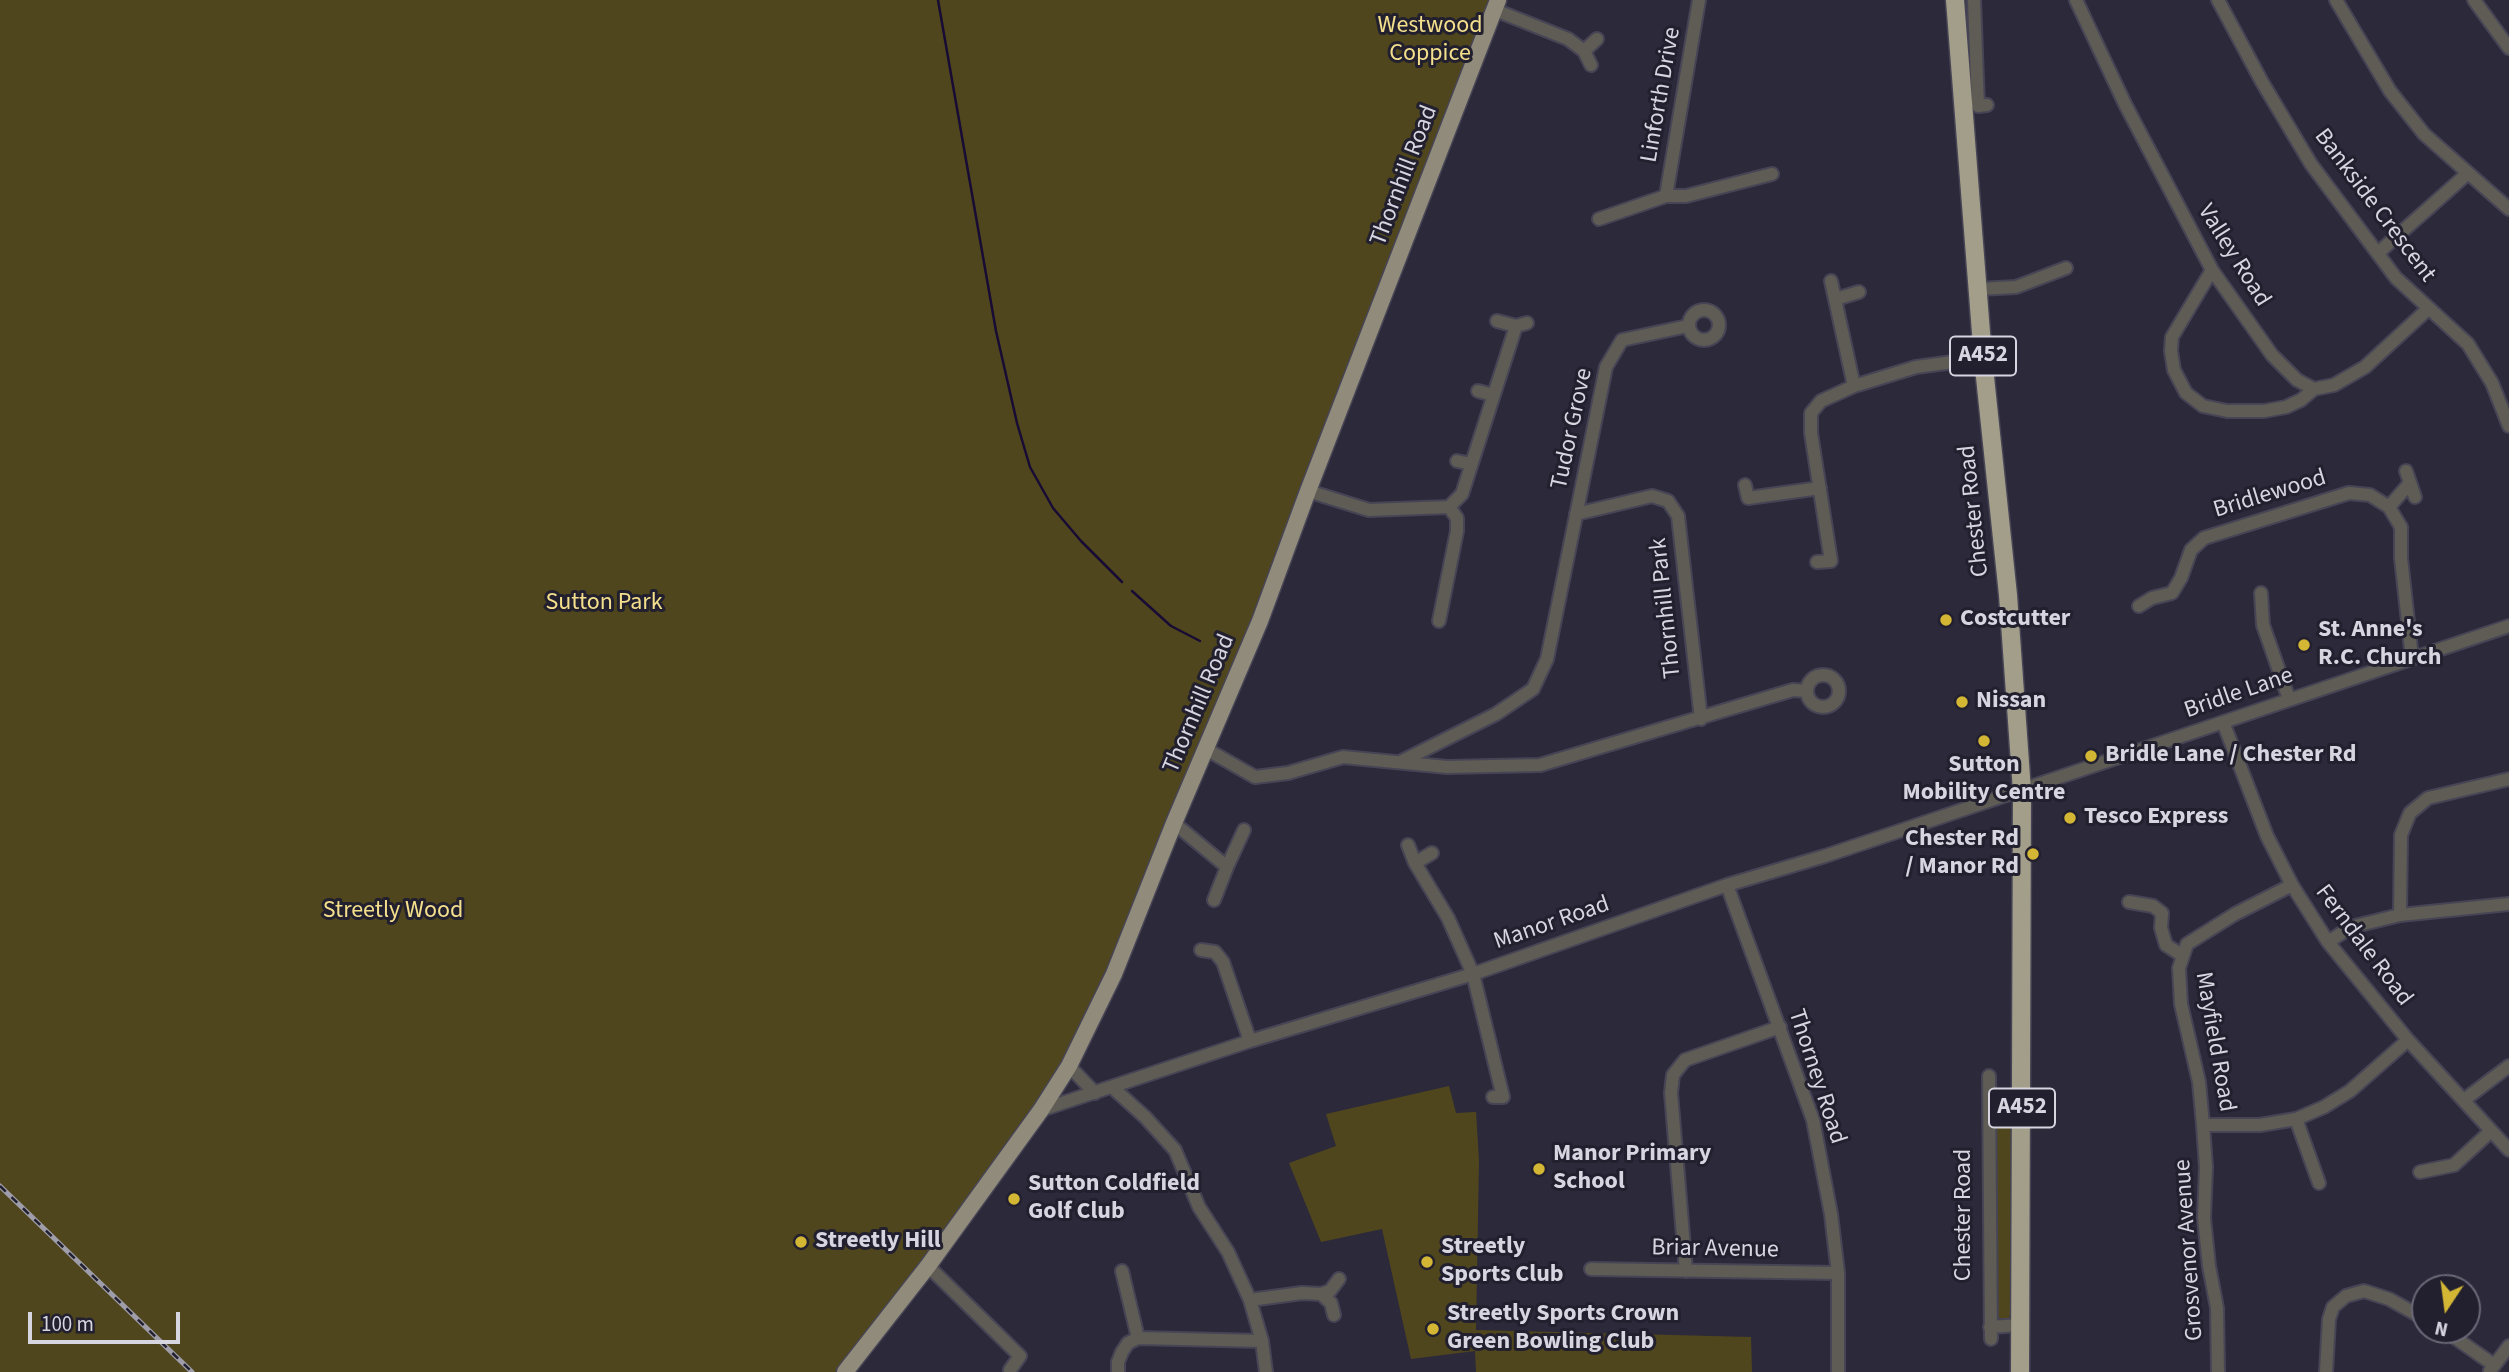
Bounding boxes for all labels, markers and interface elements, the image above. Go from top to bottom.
park label: Westwood Coppice [1378,13,1482,69]
street label: Linforth Drive [1636,25,1688,165]
street label: Thornhill Road [1365,102,1445,250]
street label: Bankside Crescent [2307,124,2441,288]
street label: Valley Road [2190,199,2276,313]
road number: A452 [1950,336,2016,376]
street label: Tudor Grove [1546,366,1600,492]
street label: Chester Road [1954,444,1996,578]
street label: Bridlewood [2210,464,2330,526]
street label: Thornhill Park [1645,536,1689,680]
park label: Sutton Park [545,590,663,618]
place label: Costcutter [1960,606,2070,634]
marker: Costcutter [1938,612,1954,628]
place label: St. Anne's R.C. Church [2318,617,2441,673]
street label: Thornhill Road [1158,630,1242,778]
marker: St. Anne's R.C. Church [2296,637,2312,653]
street label: Bridle Lane [2181,662,2297,726]
place label: Nissan [1976,688,2046,716]
marker: Nissan [1954,694,1970,710]
marker: Sutton Mobility Centre [1976,733,1992,749]
place label: Bridle Lane / Chester Rd [2105,742,2357,770]
marker: Bridle Lane / Chester Rd [2083,748,2099,764]
place label: Sutton Mobility Centre [1902,752,2066,808]
place label: Tesco Express [2084,804,2228,832]
marker: Tesco Express [2062,810,2078,826]
place label: Chester Rd / Manor Rd [1905,826,2019,882]
marker: Chester Rd / Manor Rd [2025,846,2041,862]
street label: Ferndale Road [2308,880,2418,1012]
street label: Manor Road [1490,891,1614,957]
park label: Streetly Wood [323,898,463,926]
street label: Mayfield Road [2188,970,2240,1114]
street label: Thorney Road [1781,1006,1851,1148]
road number: A452 [1989,1088,2055,1128]
place label: Manor Primary School [1553,1141,1711,1197]
street label: Chester Road [1951,1149,1979,1281]
street label: Grosvenor Avenue [2169,1158,2211,1342]
marker: Manor Primary School [1531,1161,1547,1177]
place label: Sutton Coldfield Golf Club [1028,1171,1200,1227]
marker: Sutton Coldfield Golf Club [1006,1191,1022,1207]
place label: Streetly Hill [815,1228,941,1256]
marker: Streetly Hill [793,1234,809,1250]
place label: Streetly Sports Club [1441,1234,1564,1290]
street label: Briar Avenue [1651,1234,1779,1266]
marker: Streetly Sports Club [1419,1254,1435,1270]
north arrow [2411,1274,2481,1344]
scale bar [32,1298,184,1342]
place label: Streetly Sports Crown Green Bowling Club [1447,1301,1679,1357]
text: 100 m [41,1309,94,1339]
text: N [2432,1313,2451,1343]
marker: Streetly Sports Crown Green Bowling Club [1425,1321,1441,1337]

